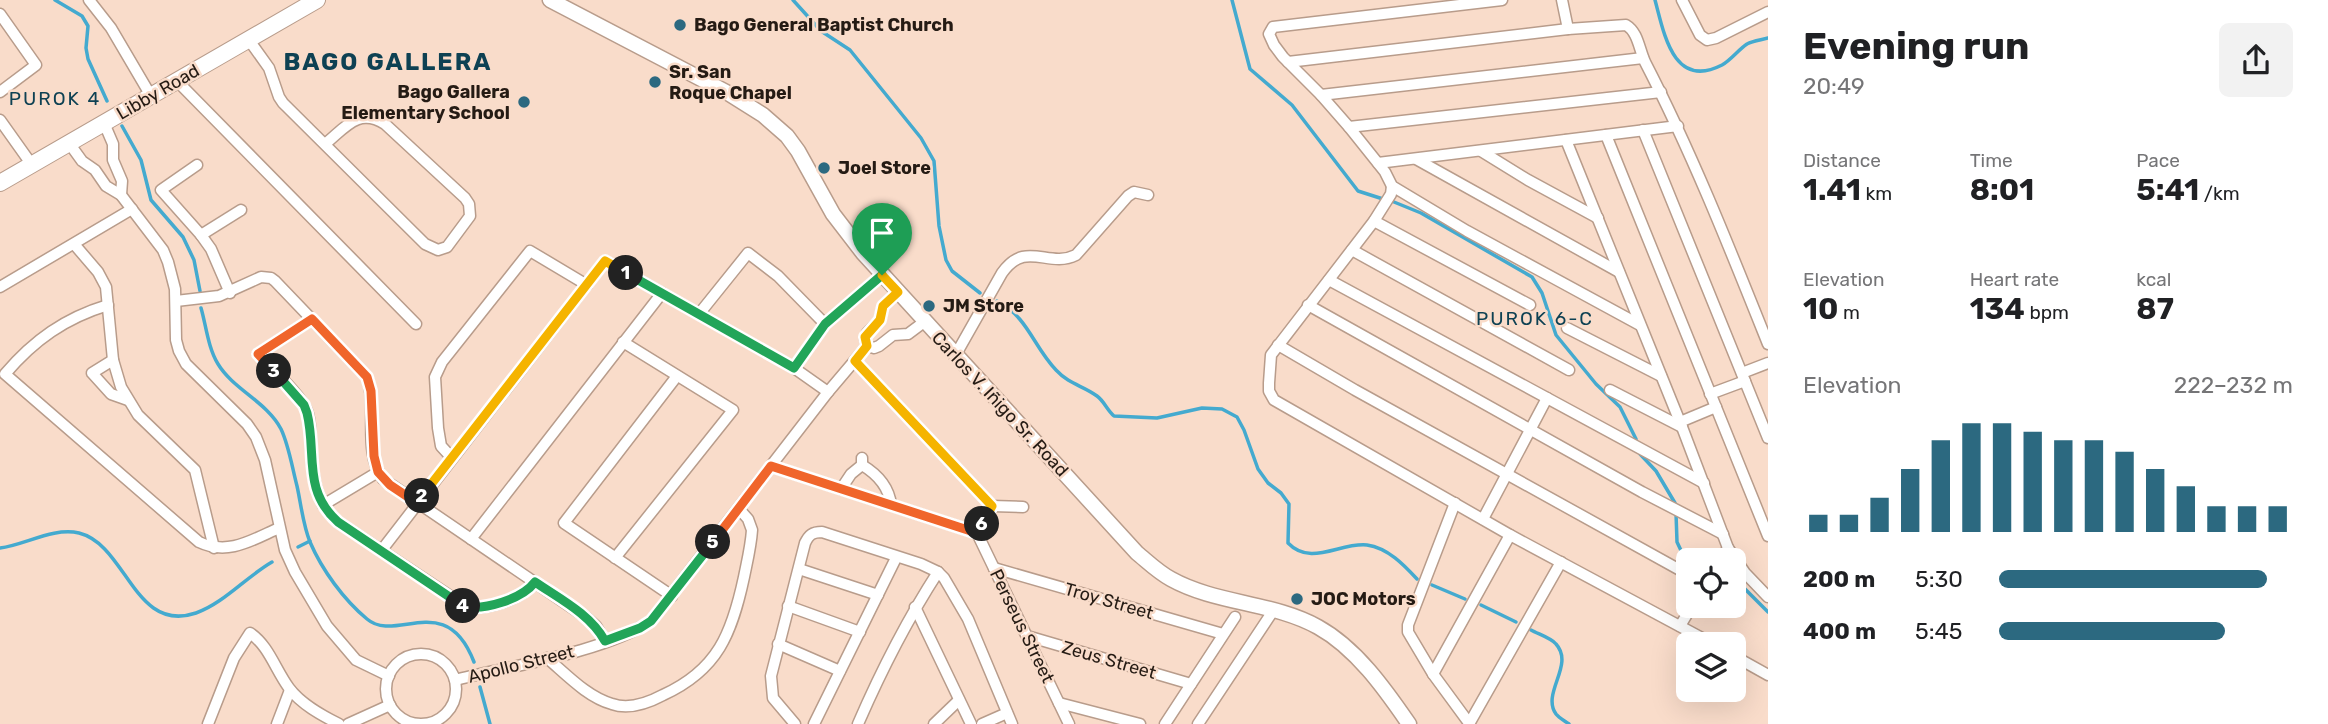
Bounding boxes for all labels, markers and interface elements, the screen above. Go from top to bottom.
place label: Bago General Baptist Church [694,14,954,36]
marker: Bago General Baptist Church [672,17,688,33]
text: Evening run [1803,23,2029,69]
button: share [2219,23,2293,97]
district label: BAGO GALLERA [284,48,492,76]
street label: Libby Road [113,59,203,125]
place label: Sr. San Roque Chapel [669,61,792,104]
text: 20:49 [1803,72,1865,100]
marker: Sr. San Roque Chapel [647,74,663,90]
place label: Bago Gallera Elementary School [341,81,510,124]
district label: PUROK 4 [9,87,101,110]
marker: Bago Gallera Elementary School [516,94,532,110]
text: Distance [1803,149,1881,172]
text: Time [1970,149,2013,172]
text: Pace [2136,149,2180,172]
place label: Joel Store [838,157,931,179]
marker: Joel Store [816,160,832,176]
text: 1.41 [1803,172,1861,208]
text: 8:01 [1970,172,2034,208]
text: 5:41 [2136,172,2199,208]
text: km [1861,182,1892,205]
text: /km [2199,182,2240,205]
pin [852,203,912,275]
icon: arrive [863,214,901,252]
pin: 1 [608,256,644,290]
text: 1 [621,261,630,284]
text: Elevation [1803,268,1884,291]
text: Heart rate [1970,268,2059,291]
text: kcal [2136,268,2171,291]
text: 10 [1803,291,1838,327]
text: 134 [1970,291,2025,327]
text: 87 [2136,291,2174,327]
place label: JM Store [943,295,1024,317]
marker: JM Store [921,298,937,314]
text: m [1838,301,1860,324]
text: bpm [2025,301,2069,324]
district label: PUROK 6-C [1476,307,1594,330]
street label: Carlos V. Iñigo Sr. Road [927,327,1073,481]
pin: 3 [256,354,292,388]
text: 3 [267,359,280,382]
text: Elevation [1803,371,1902,399]
text: 222–232 m [2174,371,2293,399]
pin: 2 [404,478,440,514]
text: 2 [415,484,428,507]
pin: 6 [964,506,1000,542]
text: 6 [975,512,988,535]
pin: 5 [696,524,730,560]
text: 5 [706,530,719,553]
map controls [1676,548,1746,702]
button: locate [1676,548,1746,618]
street label: Perseus Street [985,565,1059,687]
text: 200 m [1803,565,1875,593]
text: 5:30 [1915,565,1963,593]
street label: Troy Street [1062,578,1156,624]
pin: 4 [446,588,480,624]
place label: JOC Motors [1311,588,1416,610]
marker: JOC Motors [1289,591,1305,607]
text: 4 [456,594,469,617]
text: 400 m [1803,617,1876,645]
text: 5:45 [1915,617,1963,645]
button: layers [1676,632,1746,702]
street label: Zeus Street [1059,636,1159,684]
street label: Apollo Street [466,640,576,688]

